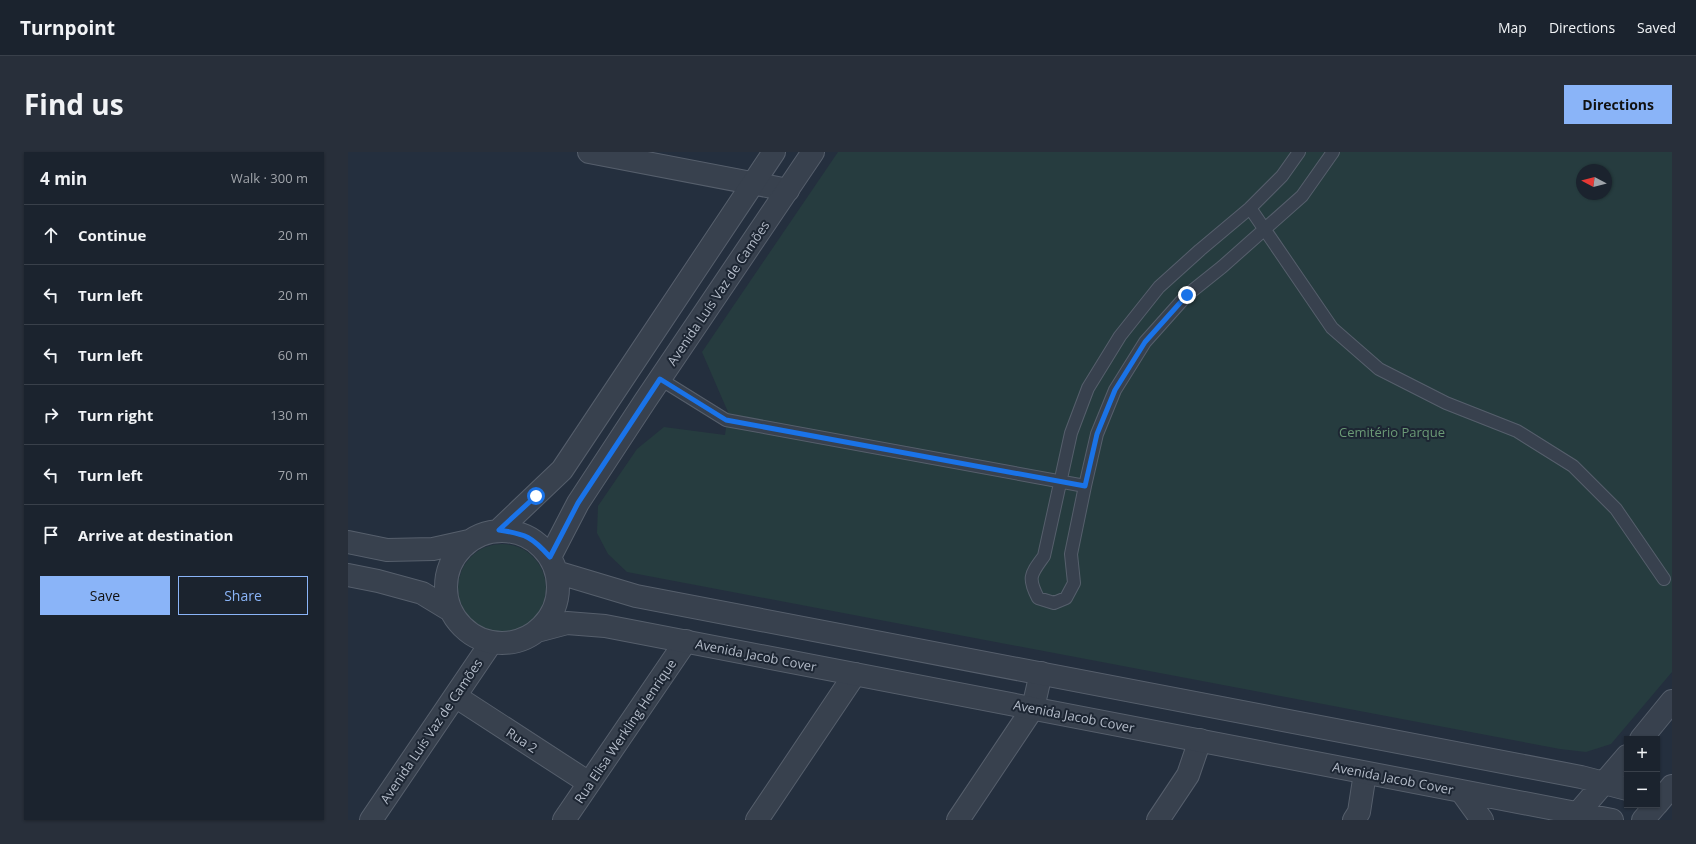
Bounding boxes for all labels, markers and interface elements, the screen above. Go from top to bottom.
text: Turnpoint [20,15,115,41]
text: Map [1498,18,1527,37]
text: Directions [1549,18,1615,37]
text: Saved [1637,18,1676,37]
text: Find us [24,85,124,123]
button: Directions [1564,85,1672,124]
north arrow [1576,164,1612,200]
text: 4 min [40,167,87,190]
text: Walk · 300 m [231,169,308,187]
street label: Avenida Luís Vaz de Camões [663,217,773,369]
icon: ahead [40,224,62,246]
text: Continue [78,225,146,245]
text: 20 m [278,226,308,244]
icon: left [40,284,62,306]
text: Turn left [78,285,143,305]
text: 20 m [278,286,308,304]
route end [1178,286,1196,304]
icon: left [40,344,62,366]
text: Turn left [78,345,143,365]
text: 60 m [278,346,308,364]
icon: right [40,404,62,426]
text: Turn right [78,405,153,425]
text: 130 m [270,406,308,424]
park label: Cemitério Parque [1339,423,1445,441]
icon: left [40,464,62,486]
text: Turn left [78,465,143,485]
text: 70 m [278,466,308,484]
route start [527,487,545,505]
icon: arrive [40,524,62,546]
text: Arrive at destination [78,525,233,545]
button: Save [40,576,170,615]
button: Share [178,576,308,615]
street label: Avenida Jacob Cover [694,634,819,676]
street label: Avenida Luís Vaz de Camões [376,655,486,807]
street label: Rua Elisa Werkling Henrique [570,655,680,807]
street label: Avenida Jacob Cover [1012,695,1137,737]
street label: Rua 2 [503,723,541,757]
map controls [1624,736,1660,808]
button: + [1624,736,1660,772]
street label: Avenida Jacob Cover [1331,757,1456,799]
button: − [1624,772,1660,808]

